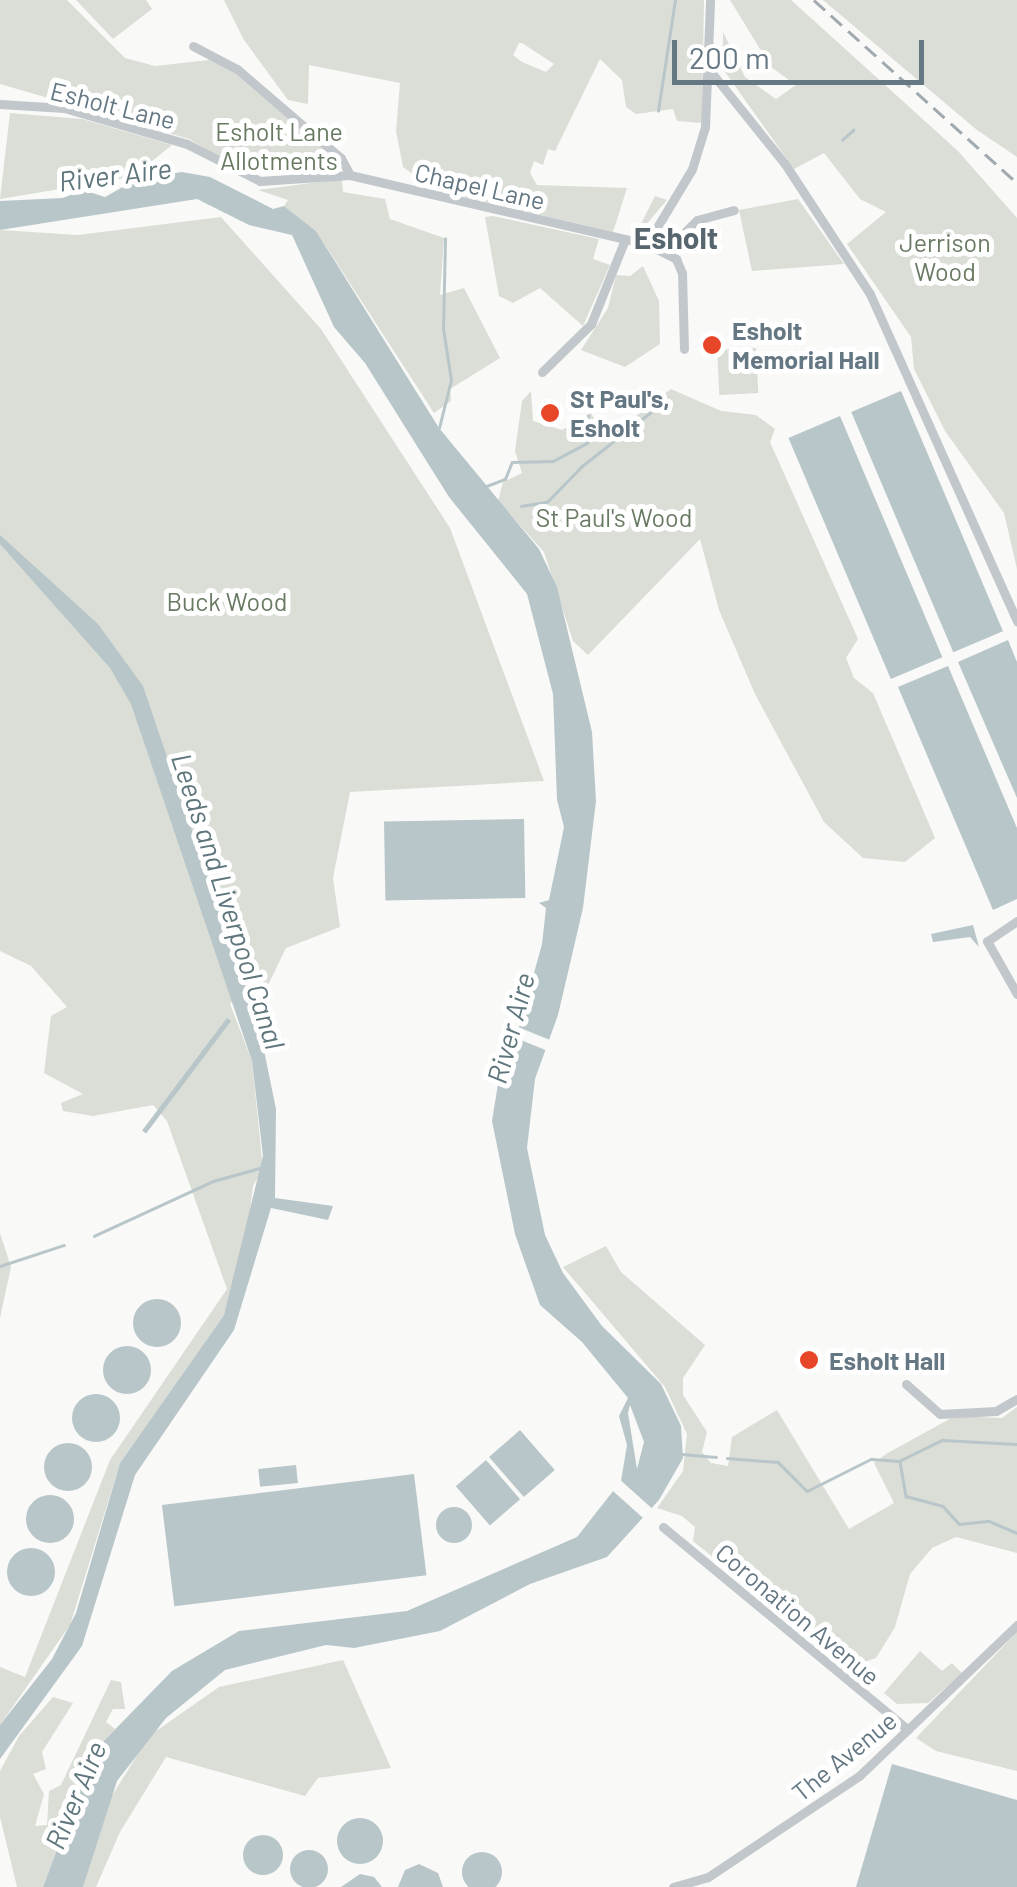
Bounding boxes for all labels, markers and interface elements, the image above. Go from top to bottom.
scale bar [677,20,930,82]
text: 200 m [689,39,770,75]
street label: Esholt Lane [48,75,178,135]
park label: Esholt Lane Allotments [215,117,343,176]
water label: River Aire [57,150,173,198]
street label: Chapel Lane [412,156,548,216]
district label: Esholt [634,219,718,255]
park label: Jerrison Wood [899,228,991,287]
place label: Esholt Memorial Hall [732,316,880,375]
marker: Esholt Memorial Hall [701,334,723,356]
place label: St Paul's, Esholt [570,384,670,443]
marker: St Paul's, Esholt [539,402,561,424]
park label: St Paul's Wood [536,502,692,532]
park label: Buck Wood [167,586,287,616]
water label: Leeds and Liverpool Canal [165,749,293,1053]
water label: River Aire [479,969,541,1087]
place label: Esholt Hall [829,1345,945,1375]
marker: Esholt Hall [798,1349,820,1371]
street label: Coronation Avenue [710,1537,886,1691]
street label: The Avenue [786,1705,902,1807]
water label: River Aire [37,1736,113,1854]

